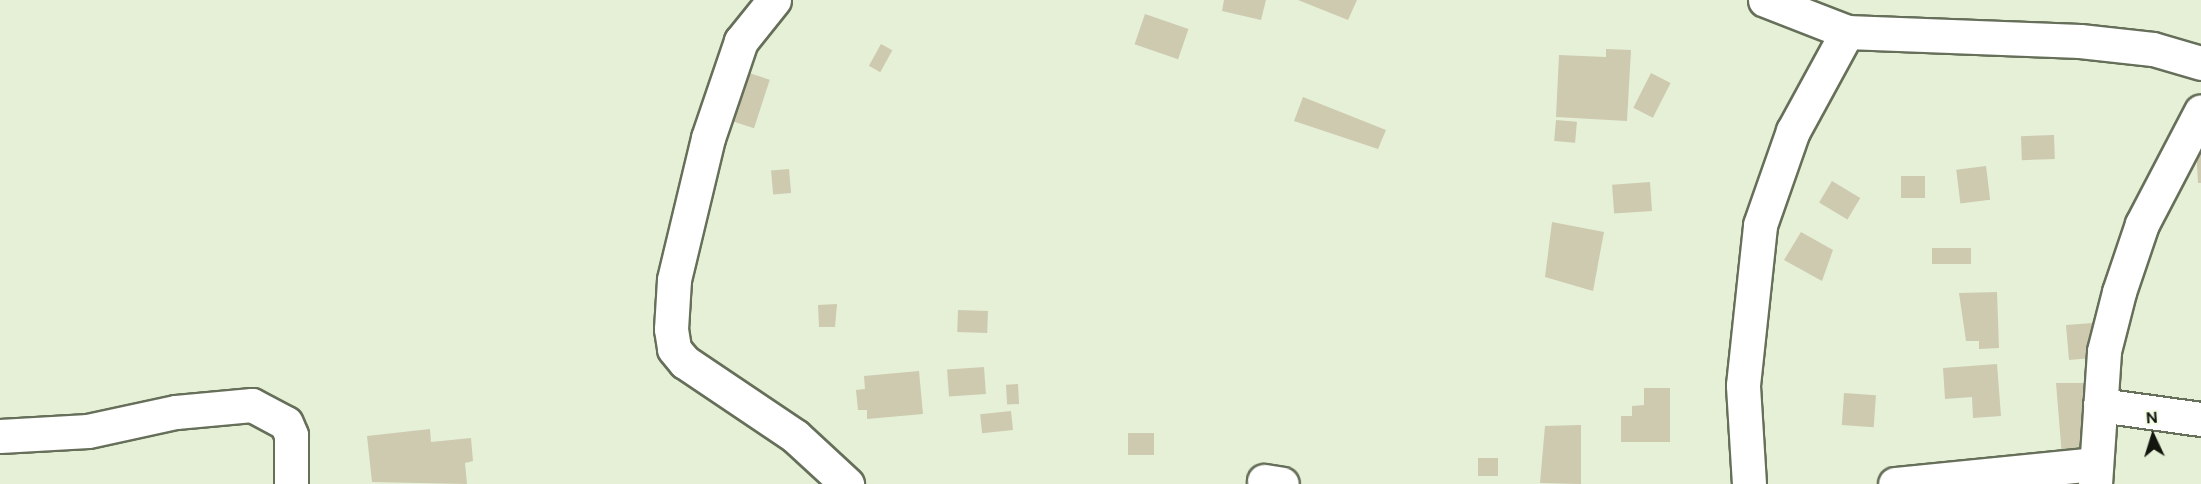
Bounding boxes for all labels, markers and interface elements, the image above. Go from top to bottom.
north arrow [2123,406,2183,466]
text: N [2145,407,2158,428]

